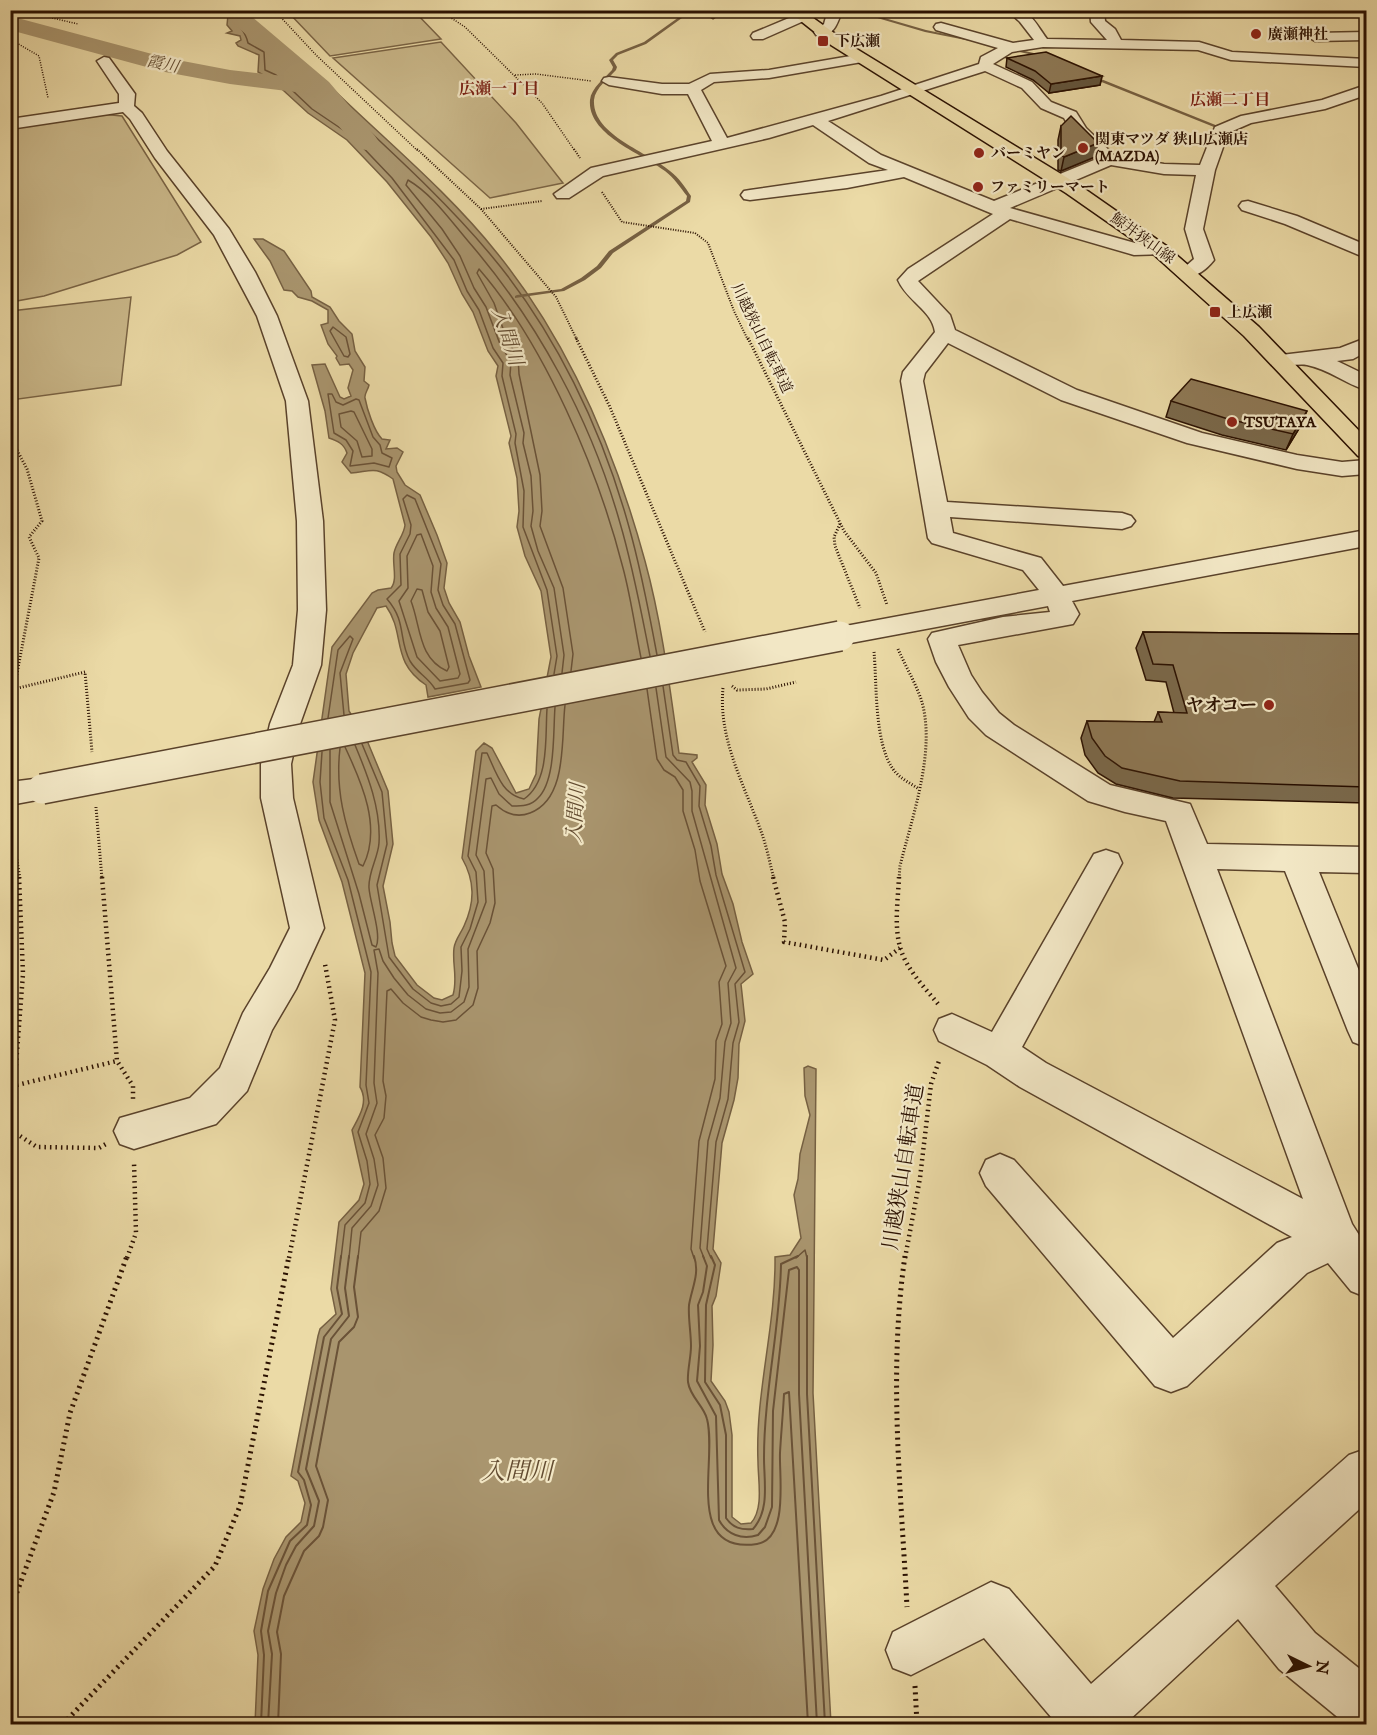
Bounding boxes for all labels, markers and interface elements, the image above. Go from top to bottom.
place label: 廣瀬神社 [1268,25,1328,44]
marker: 廣瀬神社 [1249,27,1263,41]
place label: 下広瀬 [835,32,880,51]
marker: 下広瀬 [816,34,830,48]
water label: 霞川 [145,52,182,78]
district label: 広瀬一丁目 [459,80,539,100]
district label: 広瀬二丁目 [1190,91,1270,111]
place label: 関東マツダ 狭山広瀬店 (MAZDA) [1095,130,1248,166]
marker: 関東マツダ 狭山広瀬店 (MAZDA) [1076,141,1090,155]
place label: バーミヤン [991,144,1066,163]
marker: バーミヤン [972,146,986,160]
place label: ファミリーマート [990,178,1110,197]
marker: ファミリーマート [971,180,985,194]
street label: 鯨井狭山線 [1107,209,1179,268]
street label: 川越狭山自転車道 [727,280,796,396]
place label: 上広瀬 [1227,303,1272,322]
water label: 入間川 [485,304,528,371]
marker: 上広瀬 [1208,305,1222,319]
place label: TSUTAYA [1243,413,1317,432]
marker: TSUTAYA [1225,415,1239,429]
place label: ヤオコー [1186,695,1257,718]
marker: ヤオコー [1262,698,1276,712]
water label: 入間川 [562,780,591,844]
street label: 川越狭山自転車道 [878,1082,931,1252]
water label: 入間川 [481,1457,556,1488]
north arrow [1278,1636,1338,1696]
text: N [1310,1658,1332,1675]

